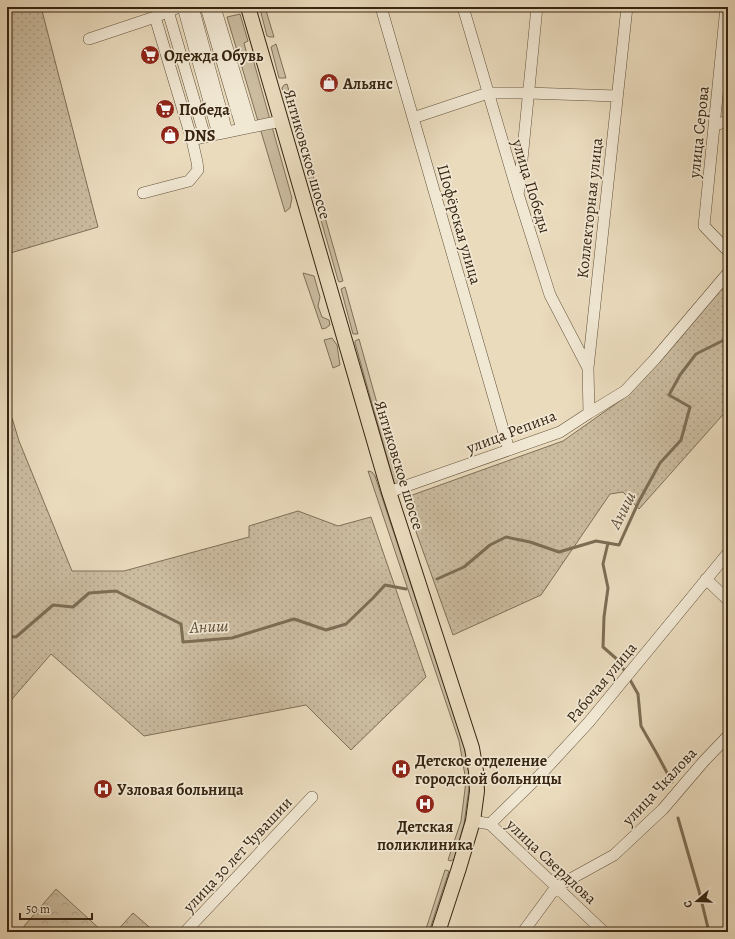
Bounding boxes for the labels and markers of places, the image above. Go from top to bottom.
supermarket icon: Одежда Обувь [139,44,161,66]
place label: Одежда Обувь [164,45,264,67]
shop icon: Альянс [318,72,340,94]
place label: Альянс [342,73,393,95]
supermarket icon: Победа [154,98,176,120]
place label: Победа [179,99,230,121]
shop icon: DNS [159,124,181,146]
place label: DNS [184,125,215,147]
place label: Детское отделение городской больницы [415,750,562,790]
hospital icon: Детское отделение городской больницы [390,758,412,780]
hospital icon: Узловая больница [92,778,114,800]
place label: Узловая больница [117,779,244,801]
hospital icon: Детская поликлиника [414,793,436,815]
place label: Детская поликлиника [377,816,474,856]

